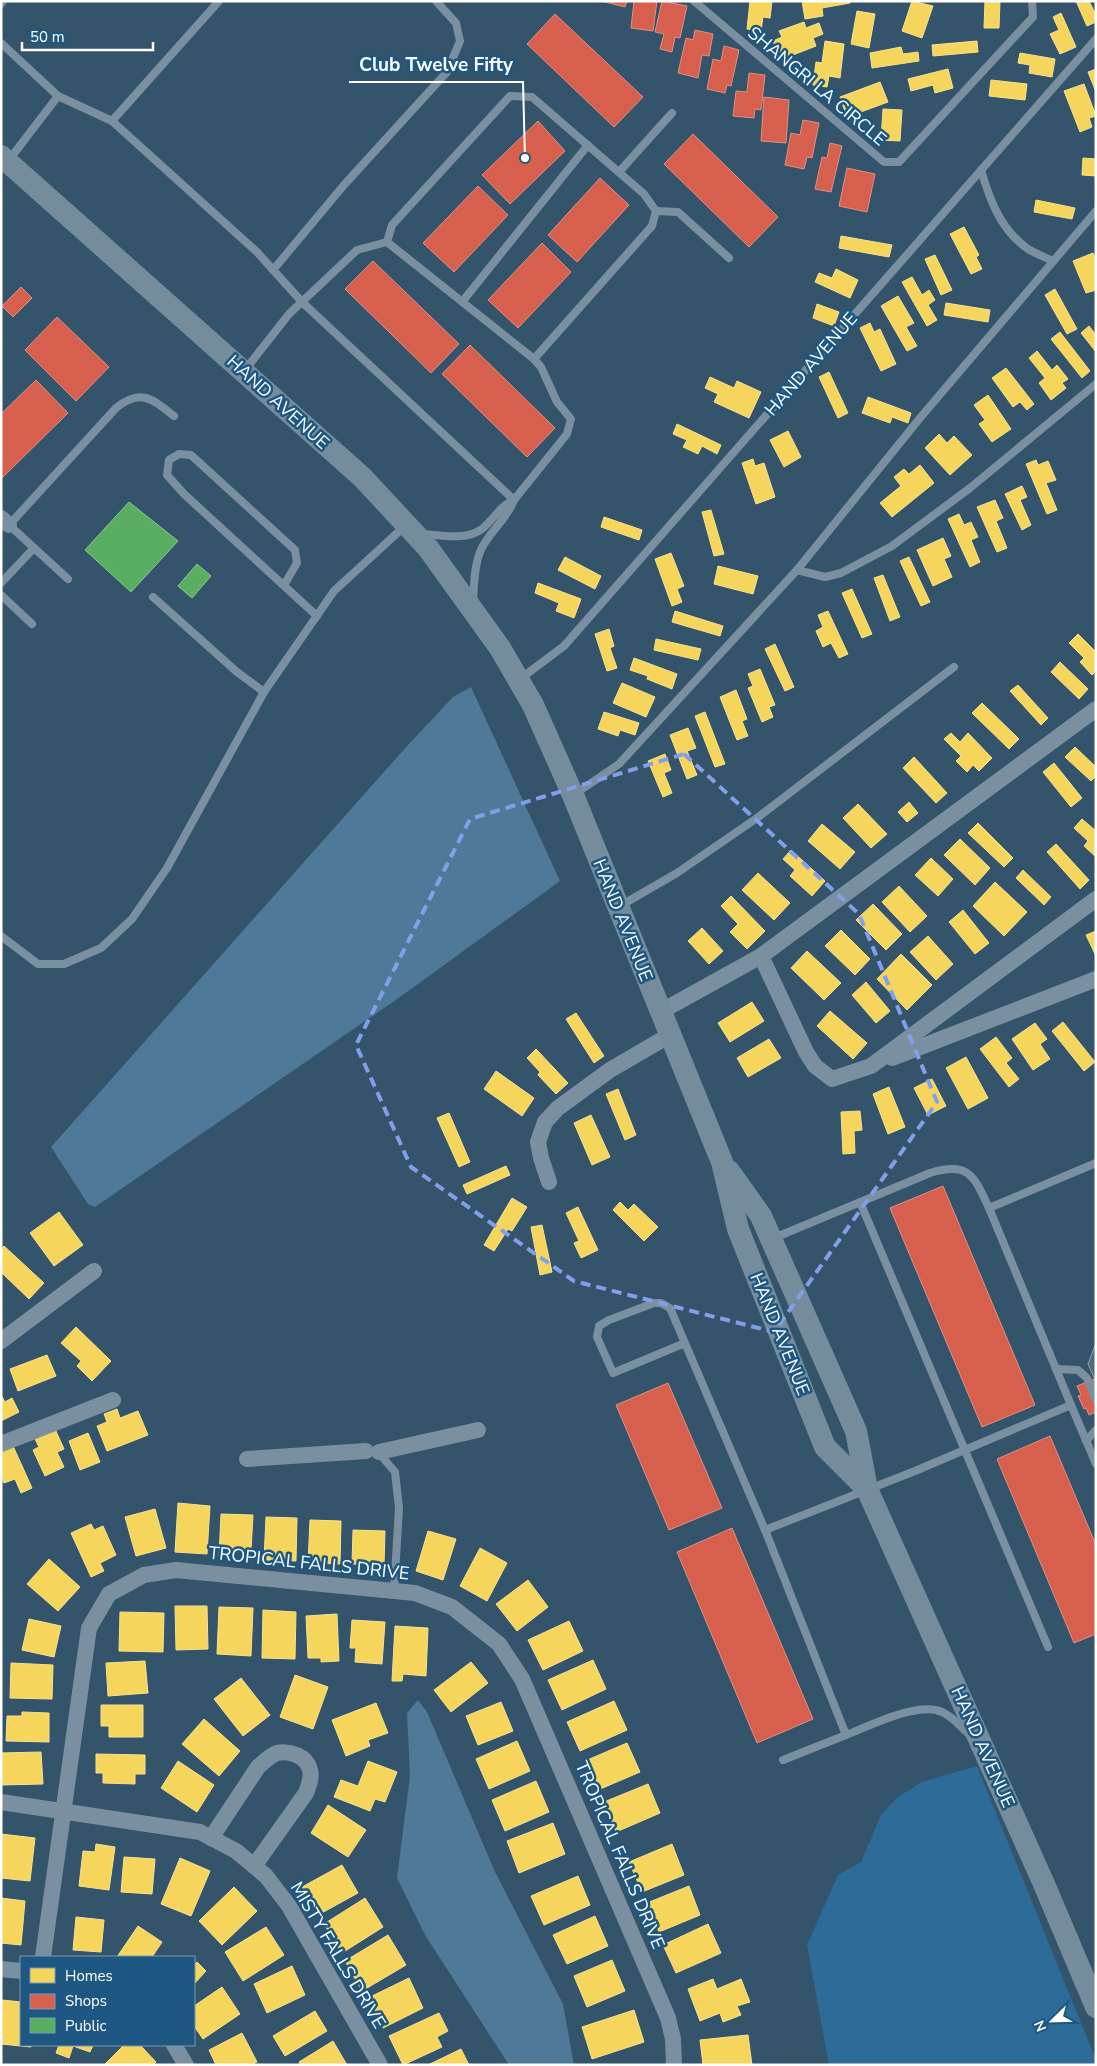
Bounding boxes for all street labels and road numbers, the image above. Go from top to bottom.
street label: SHANGRI LA CIRCLE [743,21,891,151]
street label: HAND AVENUE [759,307,863,421]
street label: HAND AVENUE [222,350,334,454]
street label: HAND AVENUE [588,855,658,985]
street label: HAND AVENUE [745,1269,815,1399]
street label: TROPICAL FALLS DRIVE [207,1541,411,1585]
street label: HAND AVENUE [946,1683,1020,1811]
street label: TROPICAL FALLS DRIVE [570,1757,670,1953]
street label: MISTY FALLS DRIVE [285,1877,391,2033]

